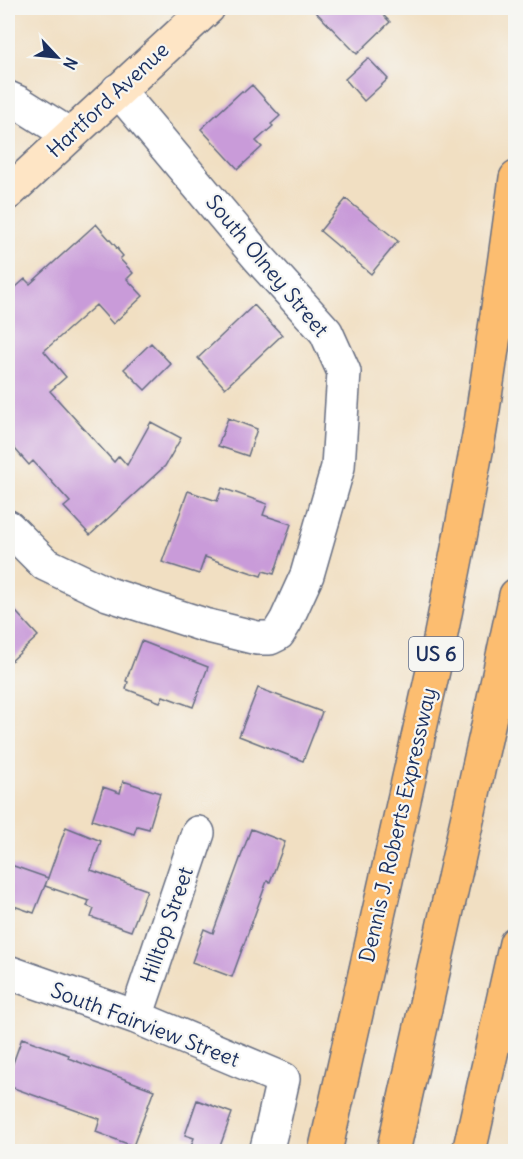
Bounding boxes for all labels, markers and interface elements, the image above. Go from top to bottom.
north arrow [27,27,87,87]
street label: Hartford Avenue [41,36,174,163]
text: N [59,54,82,73]
street label: South Olney Street [200,189,335,342]
road number: US 6 [409,637,463,671]
street label: Dennis J. Roberts Expressway [353,685,442,965]
street label: Hilltop Street [134,863,199,986]
street label: South Fairview Street [47,976,243,1073]

